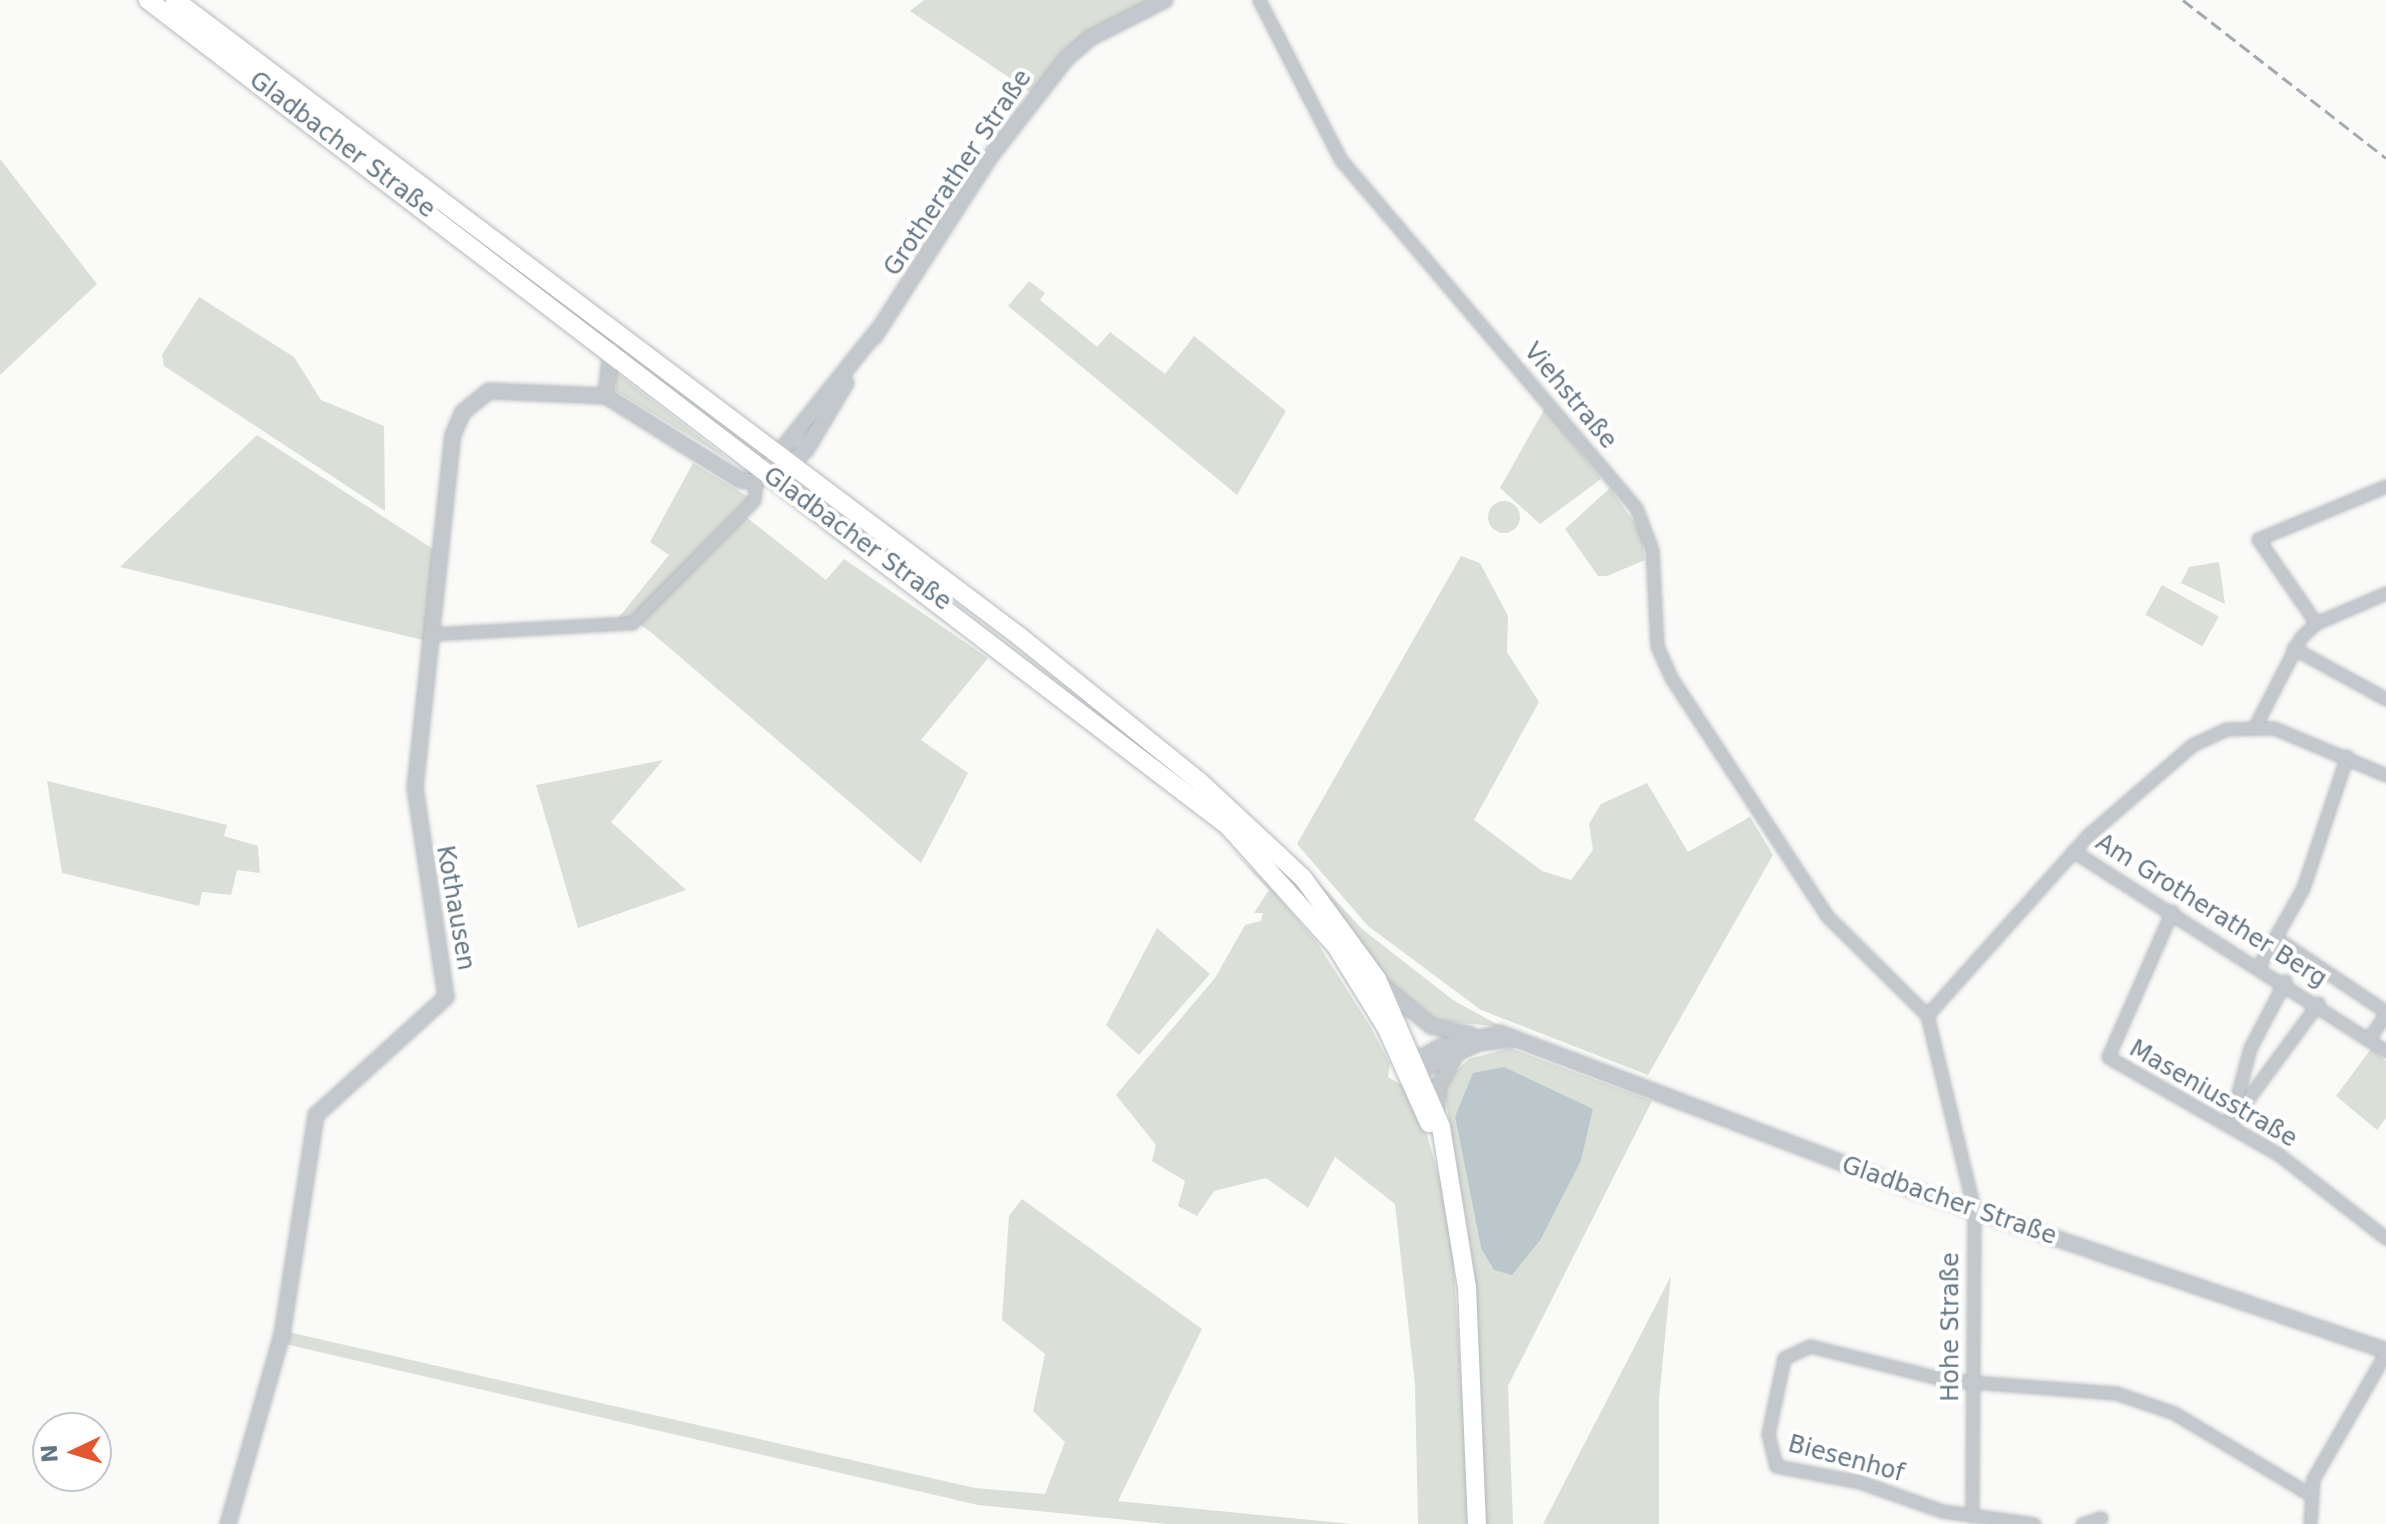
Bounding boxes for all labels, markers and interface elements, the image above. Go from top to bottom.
street label: Grotherather Straße [878,64,1038,282]
street label: Gladbacher Straße [244,66,440,224]
street label: Viehstraße [1518,337,1622,455]
street label: Gladbacher Straße [758,461,956,617]
street label: Am Grotherather Berg [2090,828,2332,994]
street label: Kothausen [430,843,480,973]
street label: Maseniusstraße [2124,1034,2302,1154]
street label: Gladbacher Straße [1838,1151,2060,1251]
street label: Hohe Straße [1937,1252,1965,1402]
north arrow [32,1412,112,1492]
street label: Biesenhof [1785,1430,1907,1488]
text: N [36,1444,63,1464]

